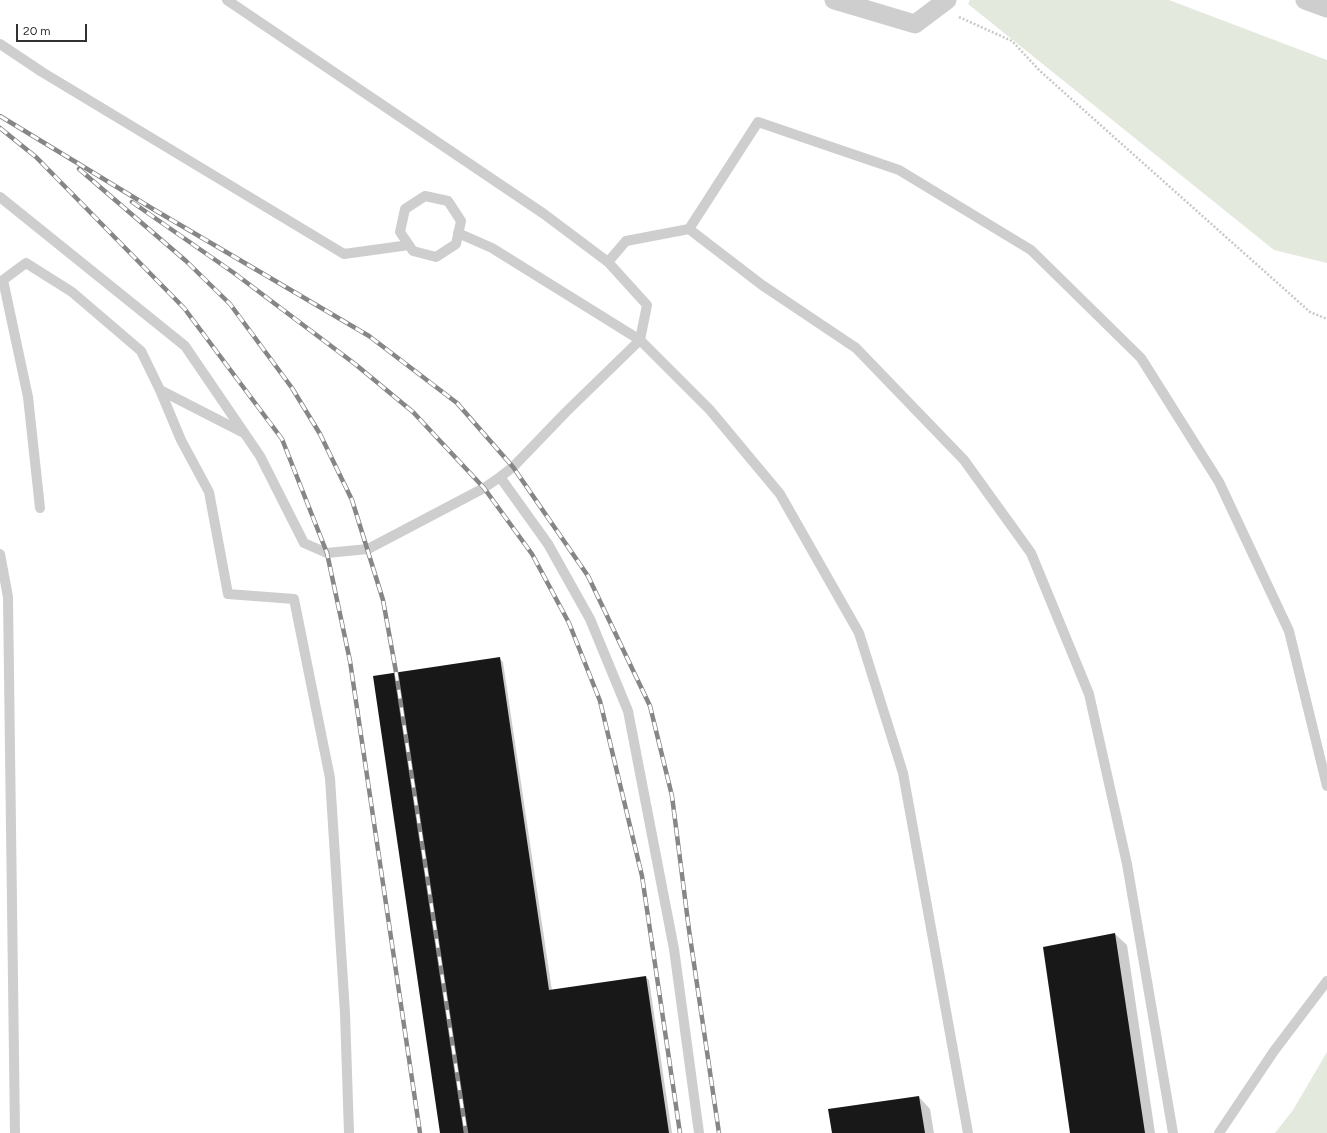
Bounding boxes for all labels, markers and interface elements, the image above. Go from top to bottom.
scale bar [18,16,89,42]
text: 20 m [23,24,51,38]

